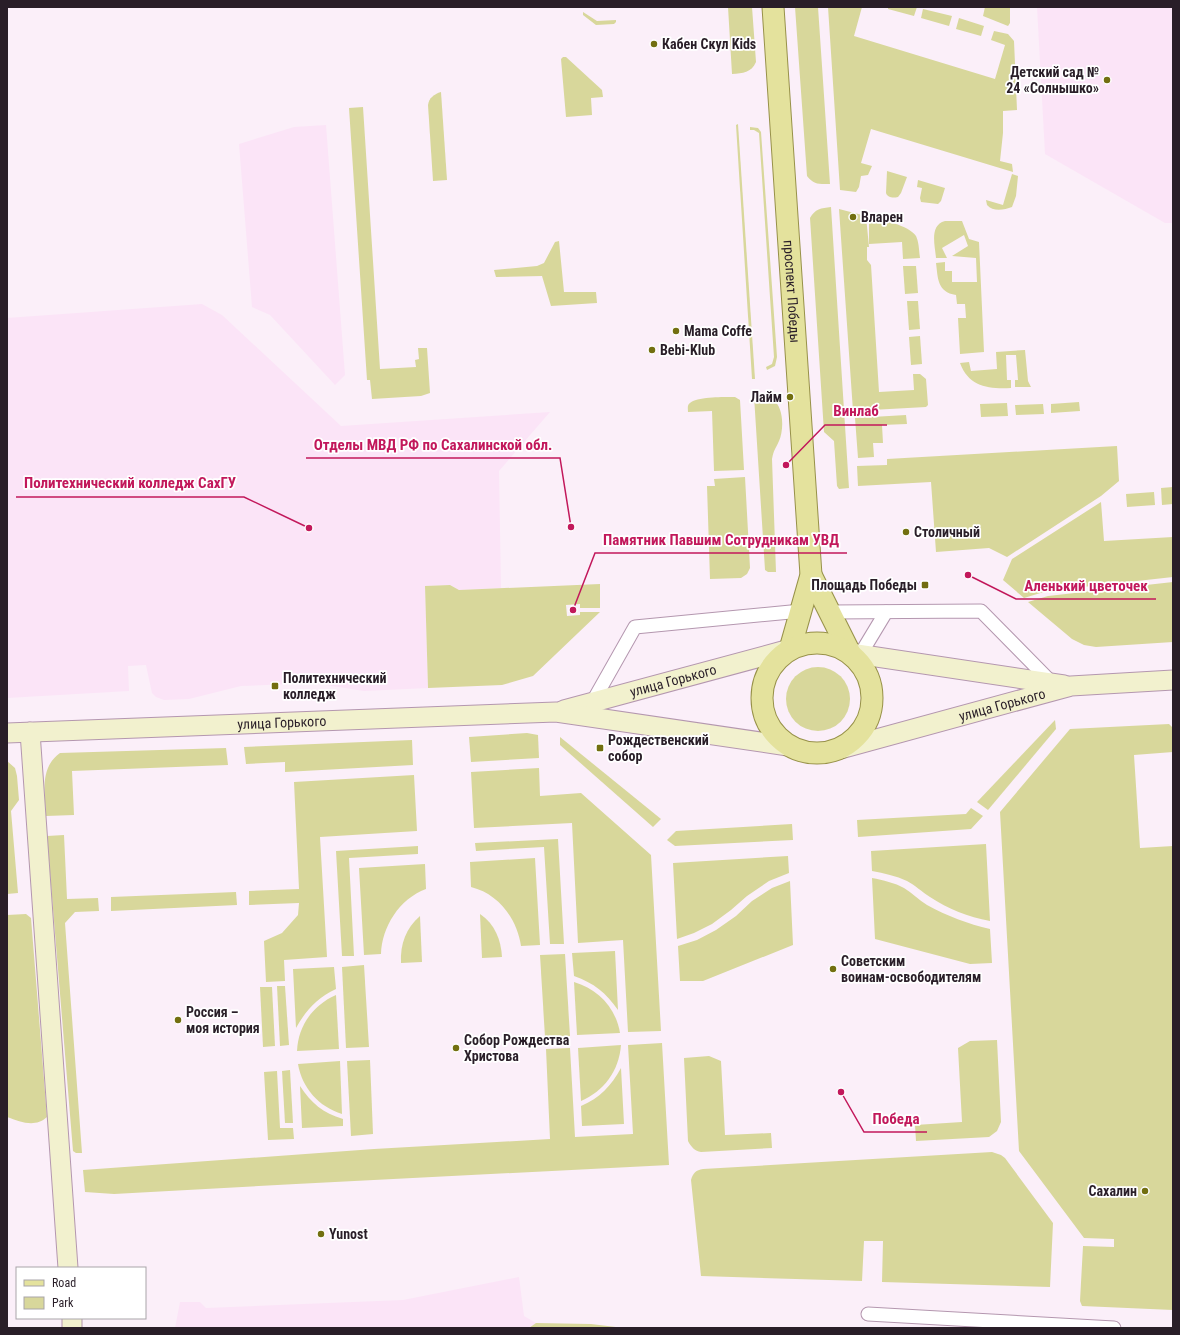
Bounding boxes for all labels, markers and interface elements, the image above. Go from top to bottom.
place label: Кабен Скул Kids [662,36,756,52]
marker: Кабен Скул Kids [649,39,659,49]
place label: Детский сад № 24 «Солнышко» [1006,64,1099,96]
marker: Детский сад № 24 «Солнышко» [1102,75,1112,85]
place label: Вларен [861,209,903,225]
marker: Вларен [848,212,858,222]
street label: проспект Победы [781,239,803,343]
place label: Mama Coffe [684,323,752,339]
marker: Mama Coffe [671,326,681,336]
place label: Bebi-Klub [660,342,715,358]
marker: Bebi-Klub [647,345,657,355]
place label: Лайм [751,389,782,405]
marker: Лайм [785,392,795,402]
callout: Винлаб [825,398,887,425]
text: Винлаб [833,402,879,420]
callout: Отделы МВД РФ по Сахалинской обл. [306,431,560,458]
text: Отделы МВД РФ по Сахалинской обл. [314,436,552,454]
callout: Политехнический колледж СахГУ [16,470,244,497]
text: Политехнический колледж СахГУ [24,474,236,492]
place label: Столичный [914,524,980,540]
callout: Памятник Павшим Сотрудникам УВД [595,526,847,553]
marker: Столичный [901,527,911,537]
text: Памятник Павшим Сотрудникам УВД [603,531,839,549]
callout: Аленький цветочек [1016,572,1156,599]
place label: Площадь Победы [811,577,917,593]
text: Аленький цветочек [1024,577,1148,595]
marker: Площадь Победы [920,580,930,590]
street label: улица Горького [628,661,718,700]
place label: Политехнический колледж [283,670,386,702]
marker: Политехнический колледж [270,681,280,691]
street label: улица Горького [957,685,1047,724]
street label: улица Горького [237,713,327,732]
place label: Рождественский собор [608,732,709,764]
marker: Рождественский собор [595,743,605,753]
place label: Советским воинам-освободителям [841,953,981,985]
marker: Советским воинам-освободителям [828,964,838,974]
place label: Россия – моя история [186,1004,260,1036]
marker: Россия – моя история [173,1015,183,1025]
place label: Собор Рождества Христова [464,1032,570,1064]
marker: Собор Рождества Христова [451,1043,461,1053]
callout: Победа [864,1105,927,1132]
text: Победа [873,1110,919,1128]
place label: Сахалин [1089,1183,1137,1199]
marker: Сахалин [1140,1186,1150,1196]
place label: Yunost [329,1226,368,1242]
marker: Yunost [316,1229,326,1239]
legend [16,1267,146,1319]
text: Road [52,1276,76,1290]
text: Park [52,1296,74,1310]

